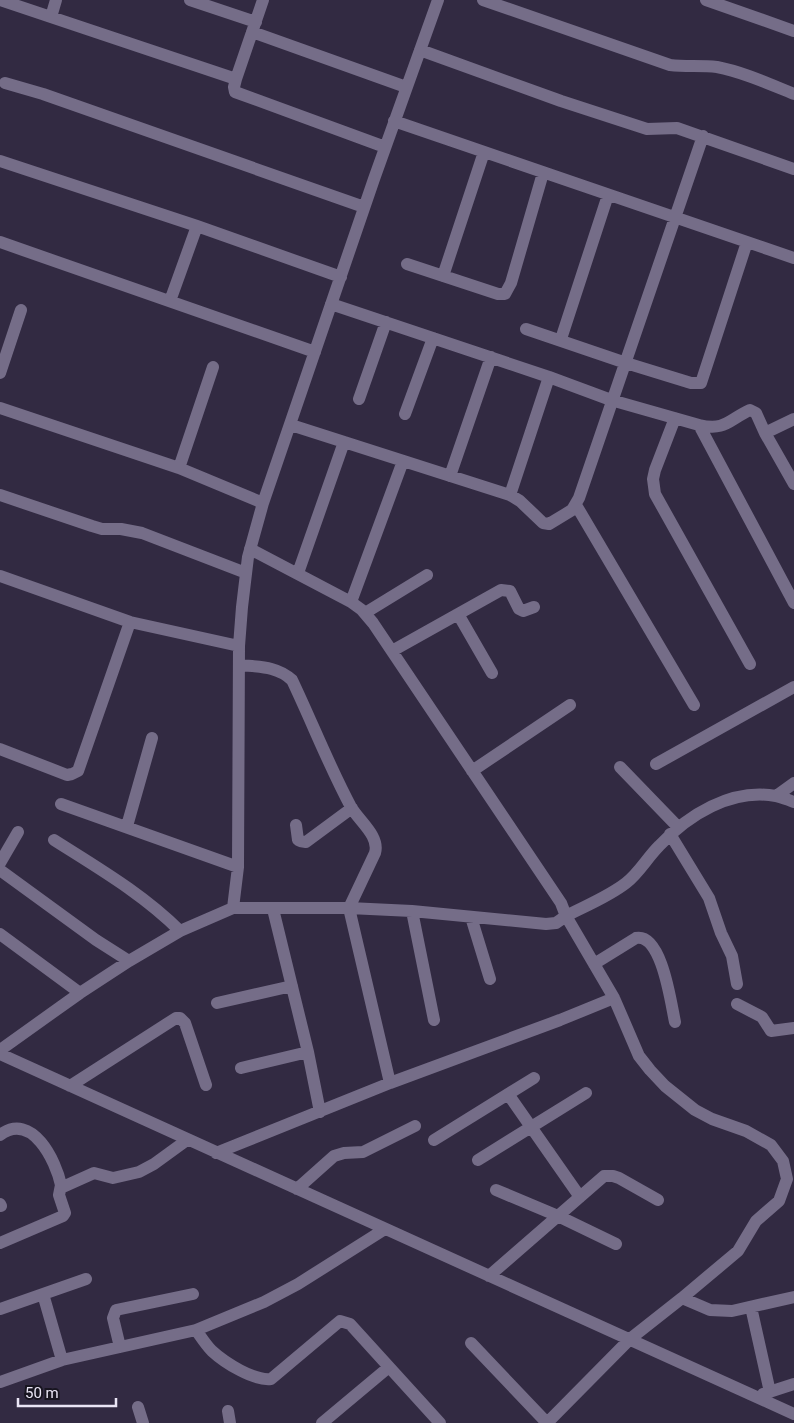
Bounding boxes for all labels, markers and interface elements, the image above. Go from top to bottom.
scale bar [18,1376,115,1408]
text: 50 m [25,1384,59,1402]

